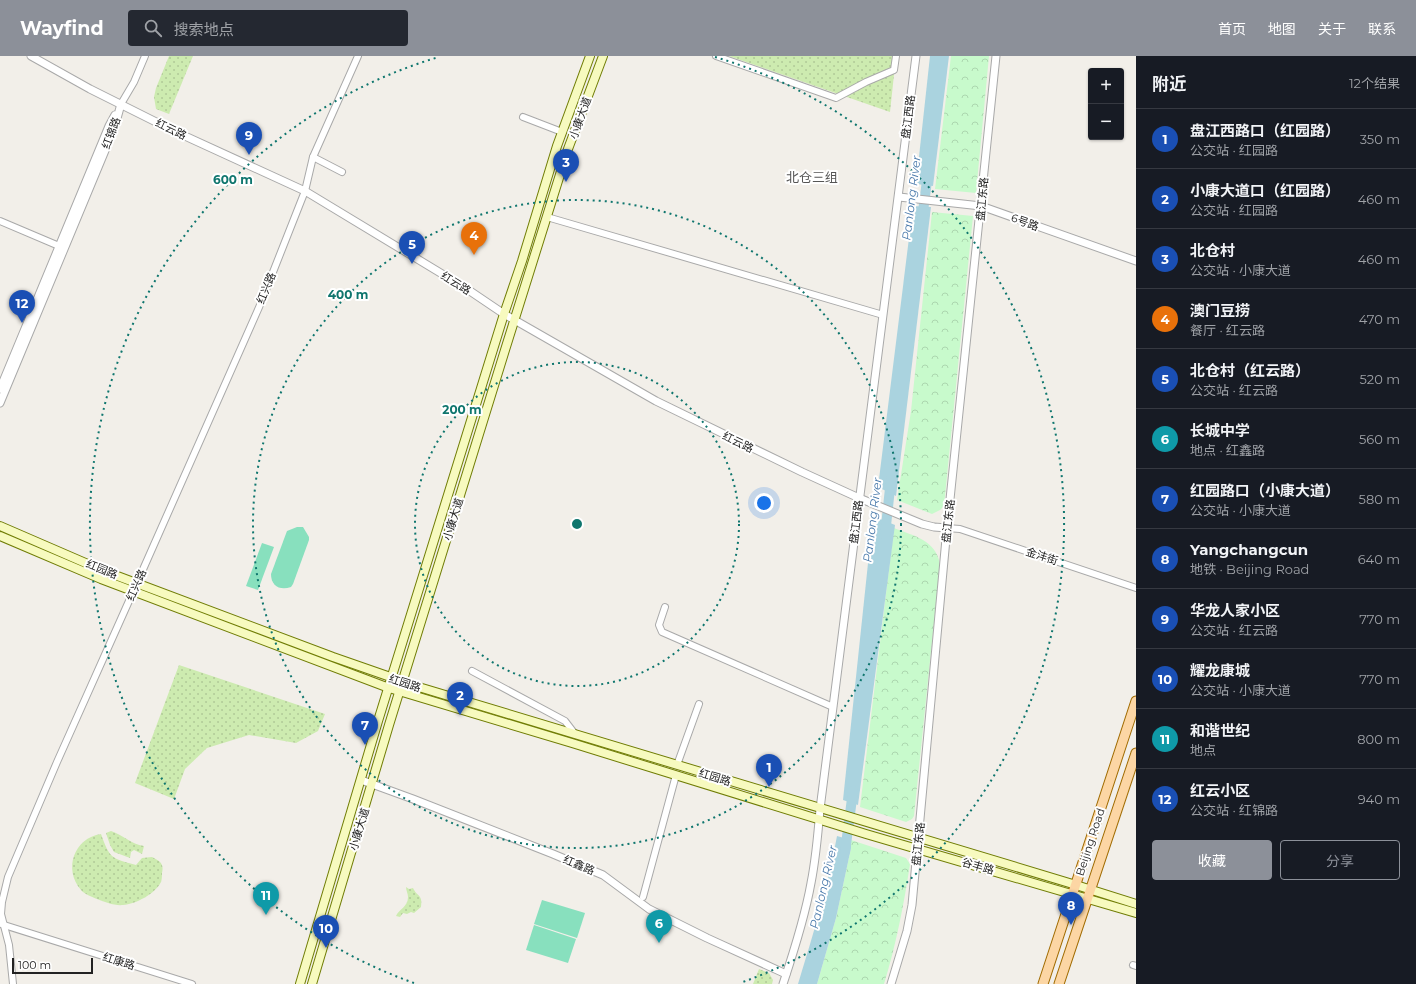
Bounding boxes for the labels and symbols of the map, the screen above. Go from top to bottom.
street label: 盘江西路 [898,94,918,140]
street label: 小康大道 [566,95,594,141]
street label: 红锦路 [99,115,123,151]
street label: 红云路 [153,115,189,143]
pin: 9 [236,122,262,155]
pin: 3 [553,149,579,182]
water label: Panlong River [898,155,924,241]
district label: 北仓三组 [786,169,838,185]
text: 600 m [213,172,253,187]
street label: 盘江东路 [973,176,991,222]
street label: 6号路 [1009,211,1041,233]
pin: 4 [461,222,487,255]
pin: 5 [399,231,425,264]
street label: 红云路 [438,268,474,298]
street label: 红兴路 [253,270,279,306]
text: 400 m [328,287,368,302]
pin: 12 [9,290,35,323]
text: 200 m [442,402,482,417]
street label: 红云路 [720,428,756,456]
water label: Panlong River [859,477,885,563]
your location [754,493,774,513]
street label: 小康大道 [440,496,466,542]
street label: 盘江东路 [939,498,957,544]
street label: 盘江西路 [846,499,866,545]
centre of rings [570,517,584,531]
street label: 金沣街 [1024,544,1060,568]
street label: 红园路 [84,556,120,582]
street label: 红兴路 [123,567,149,603]
street label: 红园路 [387,671,423,695]
pin: 2 [447,682,473,715]
pin: 7 [352,712,378,745]
pin: 1 [756,754,782,787]
street label: 红园路 [697,765,733,789]
street label: 小康大道 [346,806,372,852]
street label: Beijing Road [1072,806,1108,878]
street label: 盘江东路 [909,821,927,867]
water label: Panlong River [806,844,840,930]
street label: 红鑫路 [561,852,597,878]
street label: 谷丰路 [960,855,996,877]
pin: 11 [253,882,279,915]
pin: 8 [1058,892,1084,925]
pin: 6 [646,910,672,943]
pin: 10 [313,915,339,948]
street label: 红康路 [101,949,137,973]
scale bar [12,956,93,975]

